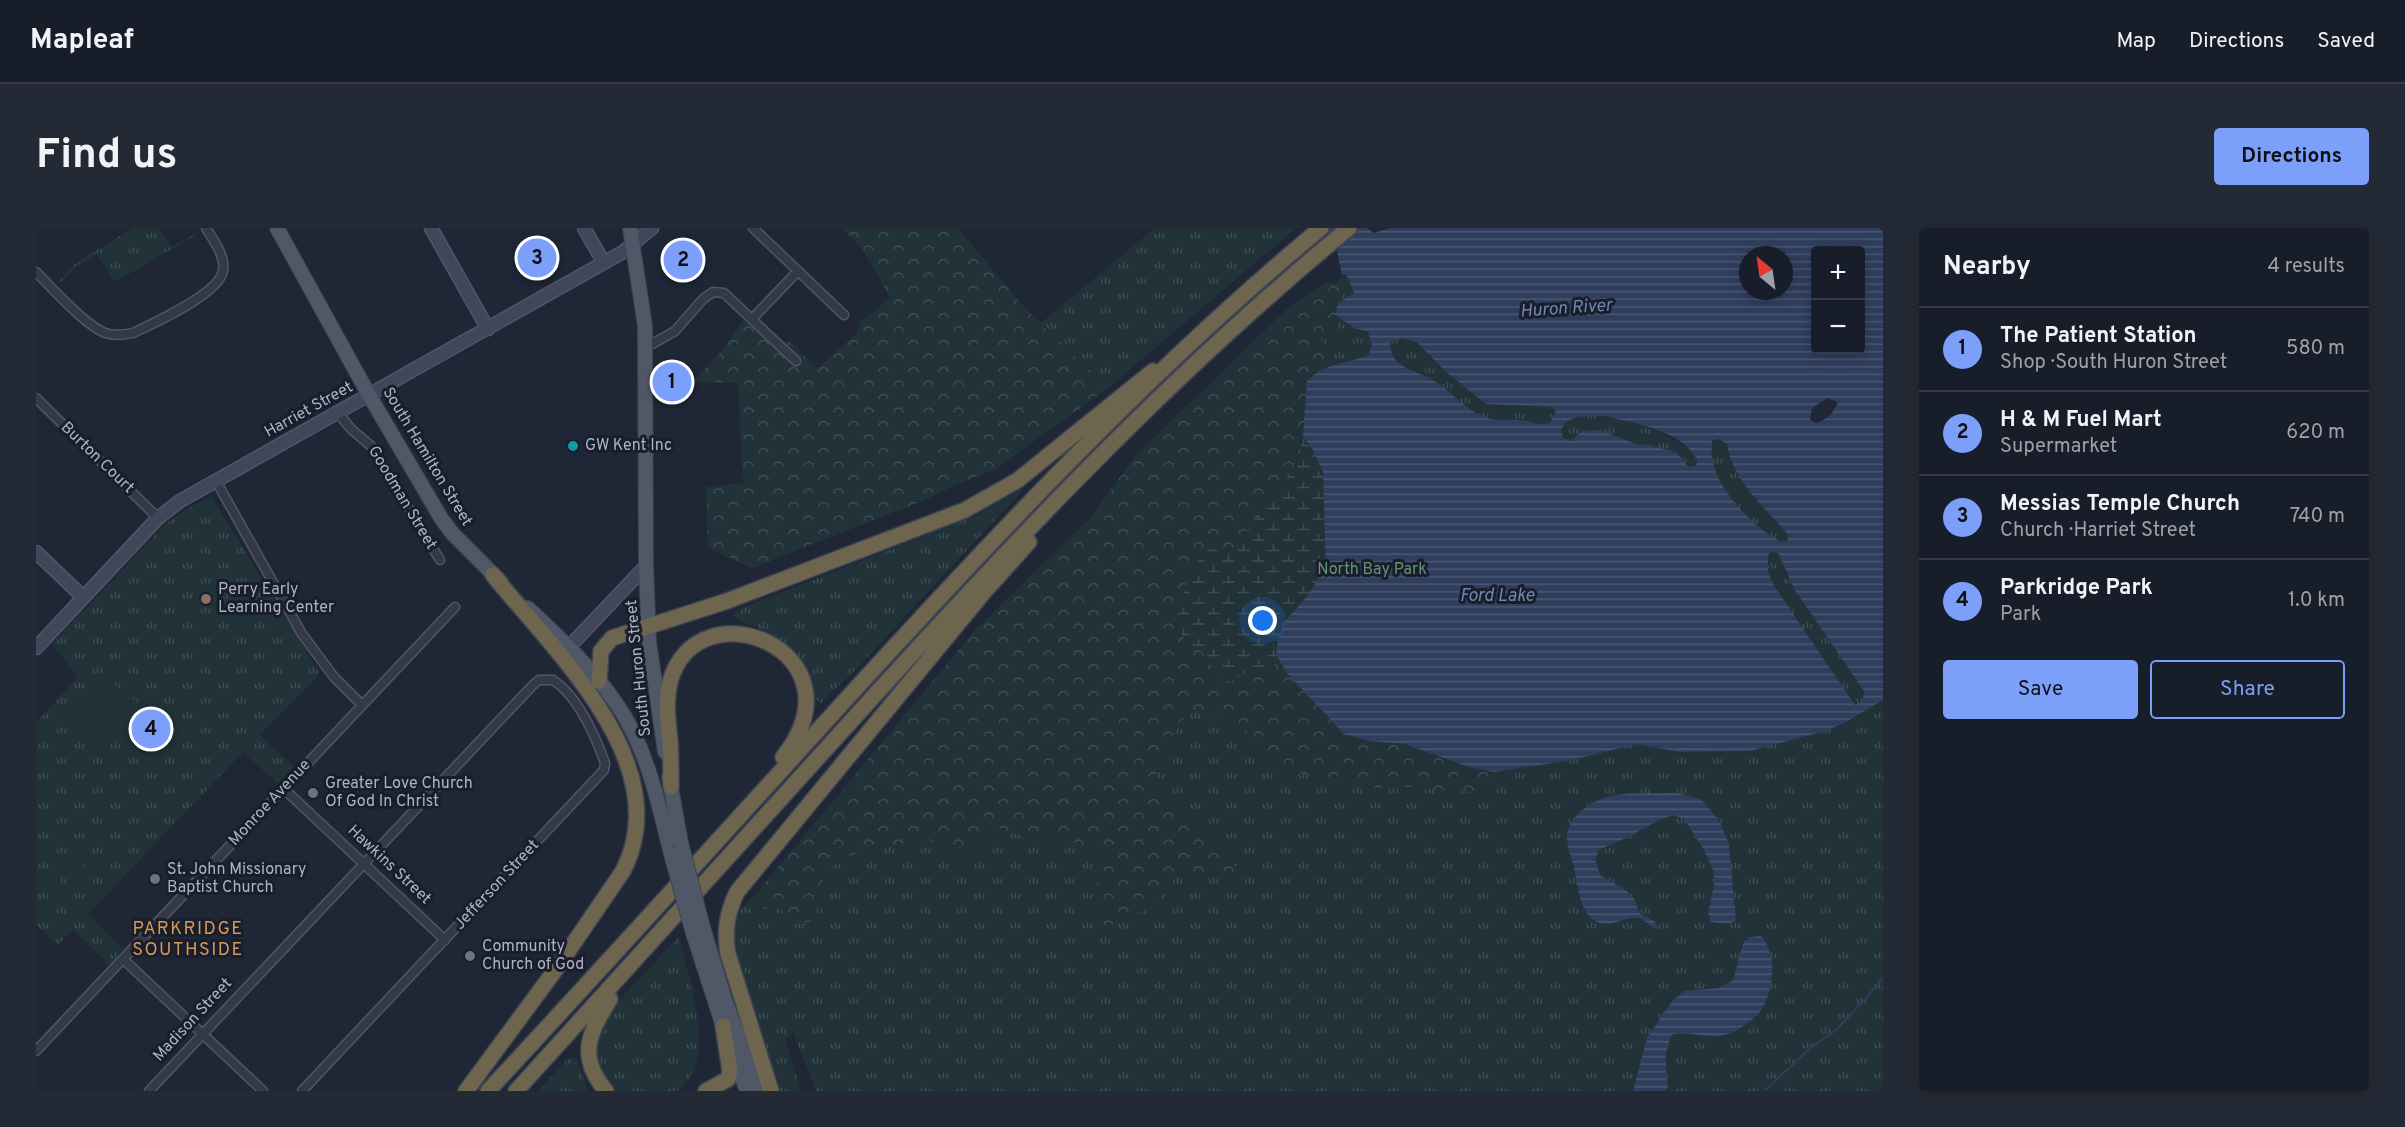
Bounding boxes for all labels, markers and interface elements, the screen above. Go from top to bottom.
text: Mapleaf [30,23,134,59]
text: Map [2116,28,2156,55]
text: Directions [2189,28,2284,55]
text: Saved [2317,28,2375,55]
button: Directions [2214,128,2369,185]
text: Find us [36,130,177,183]
pin: 3 [518,236,556,280]
pin: 2 [664,237,702,282]
north arrow [1739,246,1793,300]
map controls [1811,246,1865,354]
button: + [1811,246,1865,300]
text: Nearby [1943,251,2031,284]
text: 4 results [2268,254,2345,280]
water label: Huron River [1519,294,1615,324]
button: − [1811,300,1865,354]
text: The Patient Station [2000,323,2197,350]
text: 1 [1959,336,1967,362]
text: 580 m [2286,336,2345,362]
text: Shop · South Huron Street [2000,350,2227,376]
pin: 1 [652,360,692,404]
street label: Harriet Street [261,377,357,443]
street label: South Hamilton Street [378,384,476,530]
text: H & M Fuel Mart [2000,407,2162,434]
street label: Burton Court [56,418,138,498]
text: 2 [1956,420,1969,446]
text: 620 m [2286,420,2345,446]
text: Supermarket [2000,434,2117,460]
place label: GW Kent Inc [585,436,672,456]
marker: GW Kent Inc [566,439,580,453]
street label: Goodman Street [363,443,441,553]
text: Messias Temple Church [2000,491,2240,518]
text: 3 [1957,504,1969,530]
text: 740 m [2290,504,2345,530]
text: Church · Harriet Street [2000,518,2196,544]
park label: North Bay Park [1317,560,1427,580]
text: Parkridge Park [2000,575,2153,602]
place label: Perry Early Learning Center [218,580,334,618]
water label: Ford Lake [1460,585,1535,608]
text: 4 [1956,588,1969,614]
text: 1.0 km [2288,588,2345,614]
marker: Perry Early Learning Center [199,592,213,606]
street label: South Huron Street [622,599,656,737]
text: Park [2000,602,2041,628]
your location [1248,606,1277,635]
button: Save [1943,660,2138,719]
button: Share [2150,660,2345,719]
pin: 4 [132,706,170,752]
street label: Monroe Avenue [225,756,315,850]
place label: Greater Love Church Of God In Christ [325,774,473,812]
marker: Greater Love Church Of God In Christ [306,786,320,800]
street label: Hawkins Street [343,821,435,909]
street label: Jefferson Street [450,836,544,934]
place label: St. John Missionary Baptist Church [167,860,307,898]
marker: St. John Missionary Baptist Church [148,872,162,886]
district label: PARKRIDGE SOUTHSIDE [132,918,244,962]
place label: Community Church of God [482,937,584,975]
marker: Community Church of God [463,949,477,963]
street label: Madison Street [149,974,237,1066]

